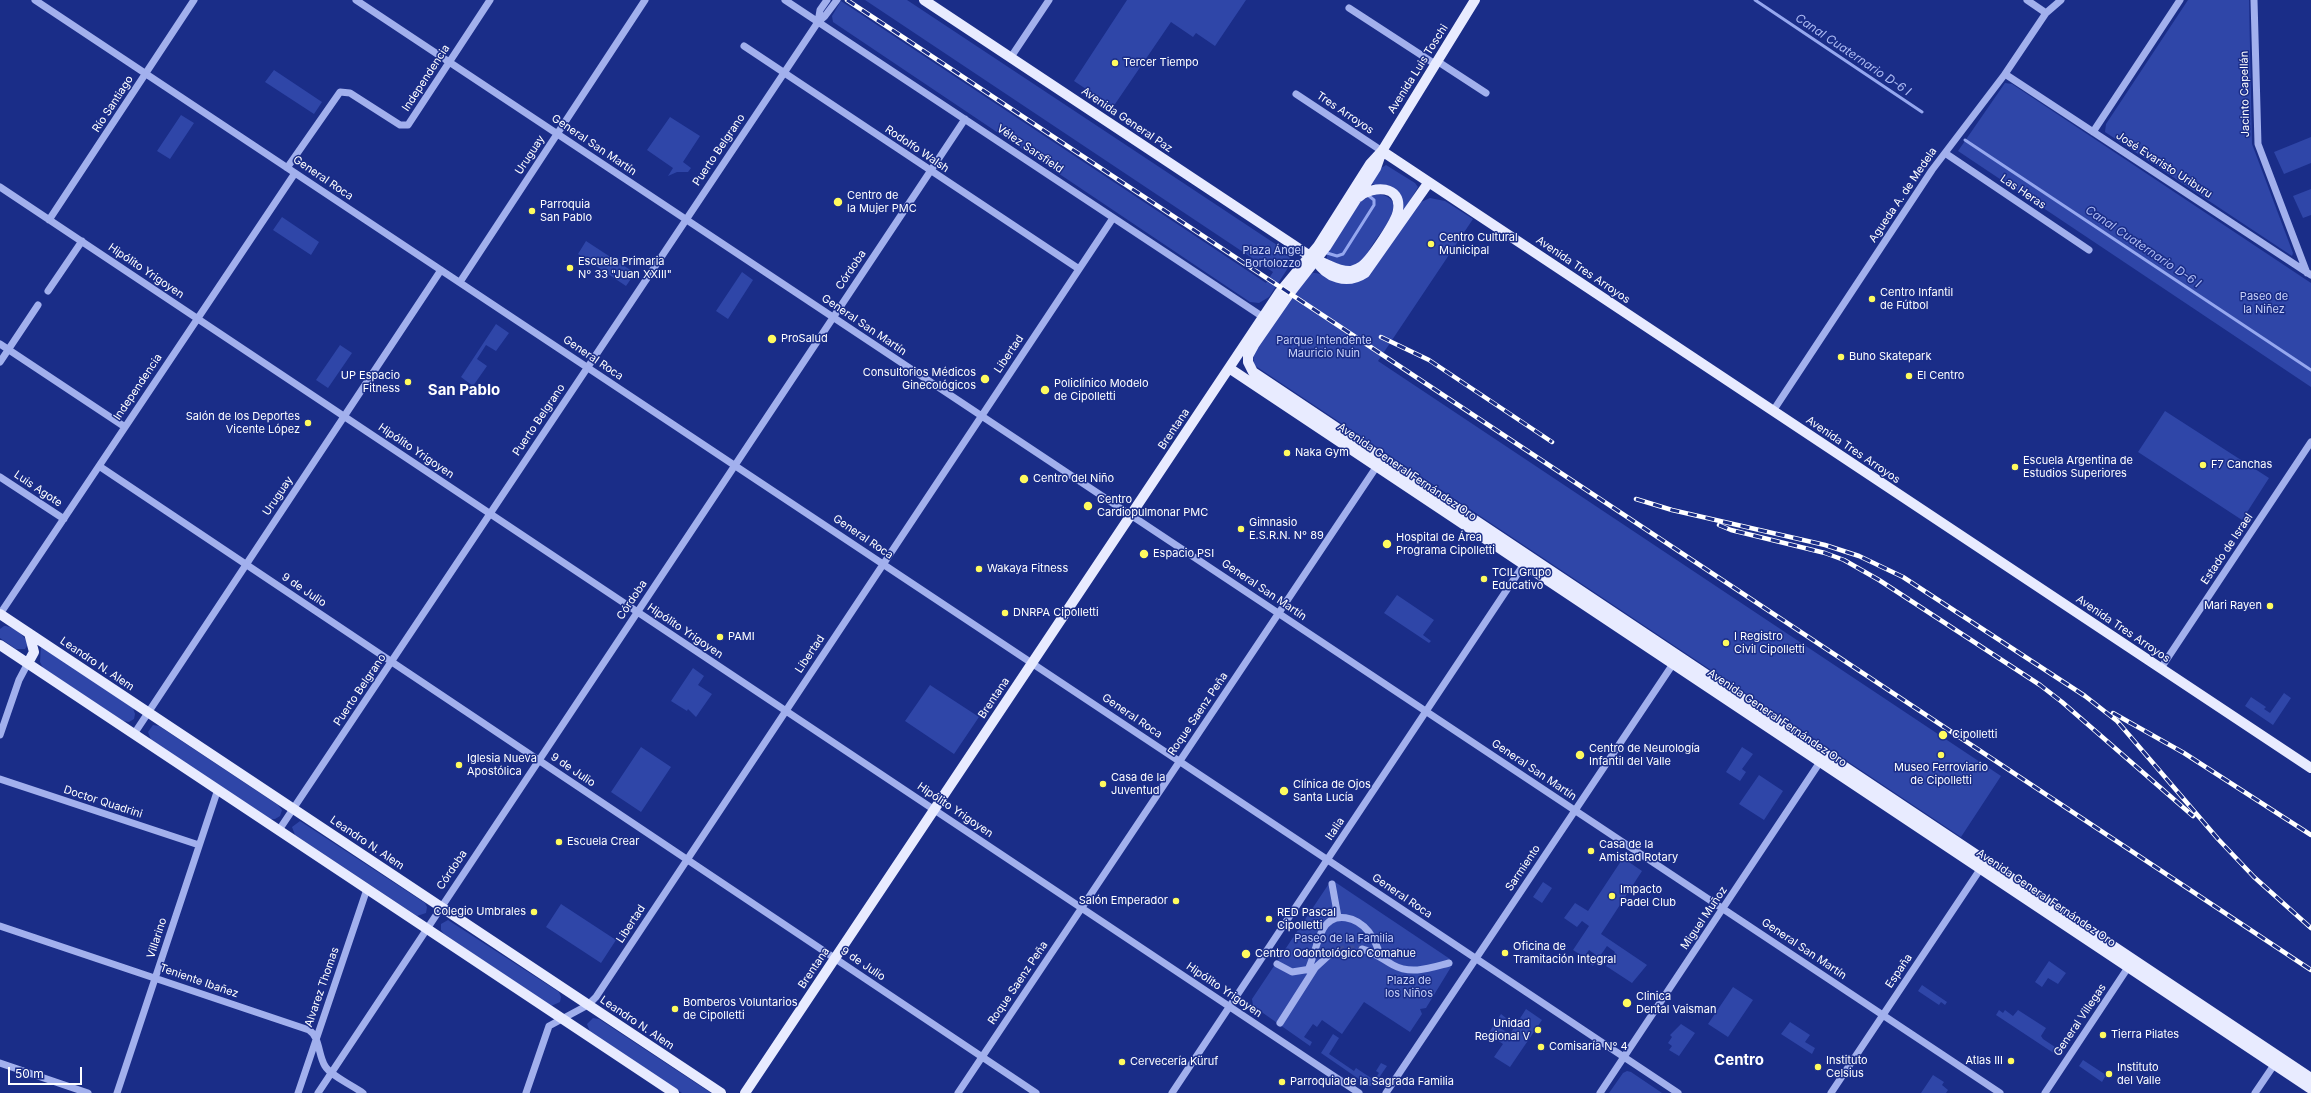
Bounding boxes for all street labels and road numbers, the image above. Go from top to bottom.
street label: Avenida Luis Toschi [1385,22,1451,116]
street label: Independencia [399,42,453,114]
street label: Jacinto Capellán [2238,51,2252,137]
street label: Río Santiago [90,73,136,135]
street label: Avenida General Paz [1079,85,1175,155]
street label: Tres Arroyos [1314,89,1376,137]
street label: General San Martín [549,112,639,178]
street label: Puerto Belgrano [690,112,748,188]
street label: Vélez Sarsfield [994,122,1066,176]
street label: Rodolfo Walsh [882,123,952,175]
street label: José Evaristo Uriburu [2113,129,2215,201]
street label: Uruguay [512,133,548,177]
street label: Agueda A. de Medela [1866,145,1940,245]
street label: General Roca [290,153,356,203]
street label: Las Heras [1998,172,2048,212]
street label: Avenida Tres Arroyos [1533,234,1633,306]
street label: Hipólito Yrigoyen [106,241,186,301]
street label: Córdoba [833,248,869,292]
street label: General San Martín [819,292,909,358]
street label: General Roca [560,333,626,383]
street label: Libertad [992,333,1026,375]
street label: Independencia [111,351,165,423]
street label: Puerto Belgrano [510,382,568,458]
street label: Brentana [1156,406,1192,452]
street label: Avenida Tres Arroyos [1803,414,1903,486]
street label: Avenida General Fernández Oro [1335,420,1479,524]
street label: Hipólito Yrigoyen [376,421,456,481]
street label: Luis Agote [11,468,65,510]
street label: Uruguay [260,474,296,518]
street label: Estado de Israel [2198,511,2256,587]
street label: General Roca [830,512,896,562]
street label: General San Martín [1219,557,1309,623]
street label: 9 de Julio [279,570,329,610]
street label: Córdoba [614,578,650,622]
street label: Avenida Tres Arroyos [2073,593,2173,665]
street label: Hipólito Yrigoyen [645,601,725,661]
street label: Libertad [793,633,827,675]
street label: Leandro N. Alem [57,634,137,694]
street label: Puerto Belgrano [331,652,389,728]
street label: Avenida General Fernández Oro [1705,666,1849,770]
street label: Roque Saenz Peña [1165,670,1231,758]
street label: Brentana [976,675,1012,721]
street label: General Roca [1099,691,1165,741]
street label: General San Martín [1489,737,1579,803]
street label: 9 de Julio [548,750,598,790]
street label: Hipólito Yrigoyen [915,780,995,840]
street label: Doctor Quadrini [62,783,144,821]
street label: Leandro N. Alem [327,813,407,873]
street label: Italia [1323,815,1347,843]
street label: Sarmiento [1503,842,1543,894]
street label: Avenida General Fernández Oro [1974,846,2118,950]
street label: Córdoba [434,848,470,892]
street label: General Roca [1369,871,1435,921]
street label: Miguel Muñoz [1678,884,1730,952]
street label: Libertad [614,902,648,946]
street label: Villarino [144,916,170,960]
street label: General San Martín [1759,916,1849,982]
street label: Roque Saenz Peña [985,939,1051,1027]
street label: 9 de Julio [838,944,888,984]
street label: Alvarez Thomas [302,945,342,1029]
street label: Brentana [796,945,832,991]
street label: España [1883,952,1915,990]
street label: Hipólito Yrigoyen [1184,960,1264,1020]
street label: Teniente Ibañez [158,961,240,1001]
street label: General Villegas [2051,981,2109,1059]
street label: Leandro N. Alem [597,993,677,1053]

